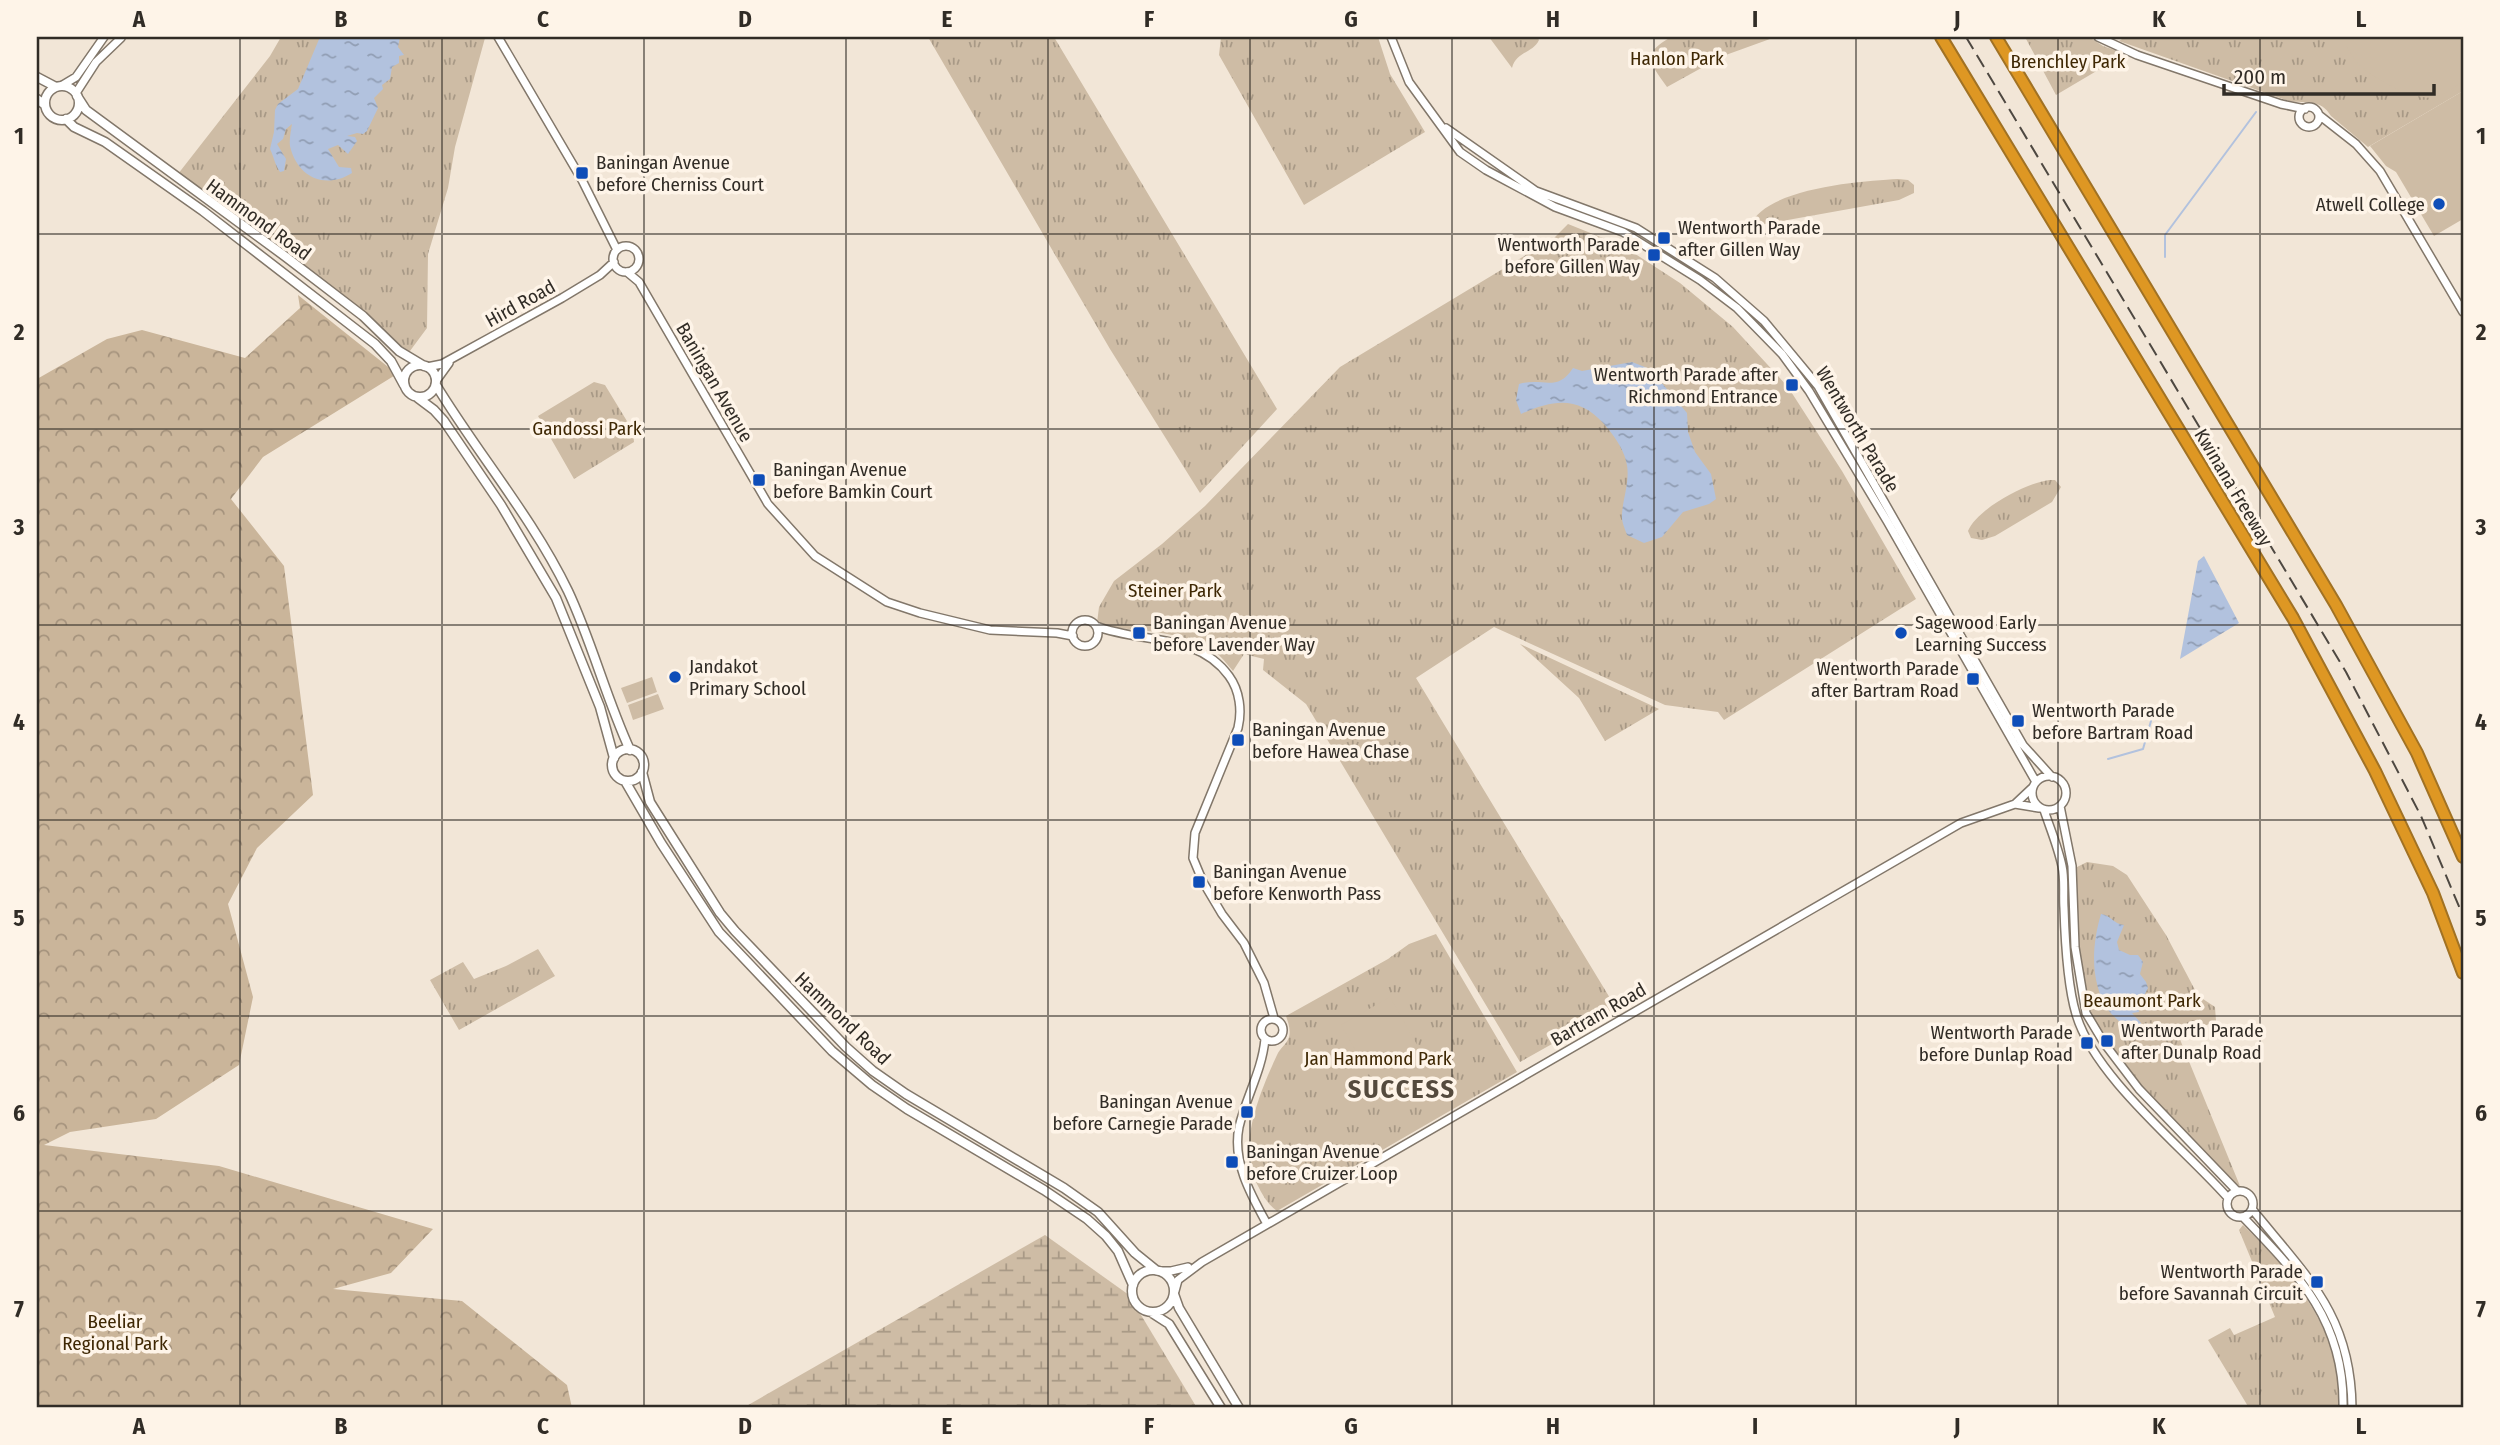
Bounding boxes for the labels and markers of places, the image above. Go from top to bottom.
place label: Baningan Avenue before Cherniss Court [596,151,765,196]
marker: Baningan Avenue before Cherniss Court [574,165,590,181]
place label: Atwell College [2316,193,2425,216]
marker: Atwell College [2431,196,2447,212]
place label: Wentworth Parade after Gillen Way [1678,216,1821,261]
marker: Wentworth Parade after Gillen Way [1656,230,1672,246]
place label: Wentworth Parade before Gillen Way [1497,233,1641,278]
marker: Wentworth Parade before Gillen Way [1646,247,1662,263]
place label: Wentworth Parade after Richmond Entrance [1594,363,1778,408]
marker: Wentworth Parade after Richmond Entrance [1784,377,1800,393]
place label: Baningan Avenue before Bamkin Court [773,458,933,503]
marker: Baningan Avenue before Bamkin Court [751,472,767,488]
place label: Baningan Avenue before Lavender Way [1153,611,1316,656]
place label: Sagewood Early Learning Success [1915,611,2047,656]
marker: Baningan Avenue before Lavender Way [1131,625,1147,641]
marker: Sagewood Early Learning Success [1893,625,1909,641]
place label: Jandakot Primary School [689,655,806,700]
place label: Wentworth Parade after Bartram Road [1811,657,1959,702]
marker: Jandakot Primary School [667,669,683,685]
marker: Wentworth Parade after Bartram Road [1965,671,1981,687]
place label: Wentworth Parade before Bartram Road [2032,699,2193,744]
marker: Wentworth Parade before Bartram Road [2010,713,2026,729]
place label: Baningan Avenue before Hawea Chase [1252,718,1409,763]
marker: Baningan Avenue before Hawea Chase [1230,732,1246,748]
place label: Baningan Avenue before Kenworth Pass [1213,860,1381,905]
marker: Baningan Avenue before Kenworth Pass [1191,874,1207,890]
place label: Wentworth Parade after Dunalp Road [2121,1019,2264,1064]
place label: Wentworth Parade before Dunlap Road [1919,1021,2073,1066]
marker: Wentworth Parade after Dunalp Road [2099,1033,2115,1049]
marker: Wentworth Parade before Dunlap Road [2079,1035,2095,1051]
place label: Baningan Avenue before Carnegie Parade [1052,1090,1233,1135]
marker: Baningan Avenue before Carnegie Parade [1239,1104,1255,1120]
place label: Baningan Avenue before Cruizer Loop [1246,1140,1398,1185]
marker: Baningan Avenue before Cruizer Loop [1224,1154,1240,1170]
place label: Wentworth Parade before Savannah Circuit [2119,1260,2304,1305]
marker: Wentworth Parade before Savannah Circuit [2309,1274,2325,1290]

